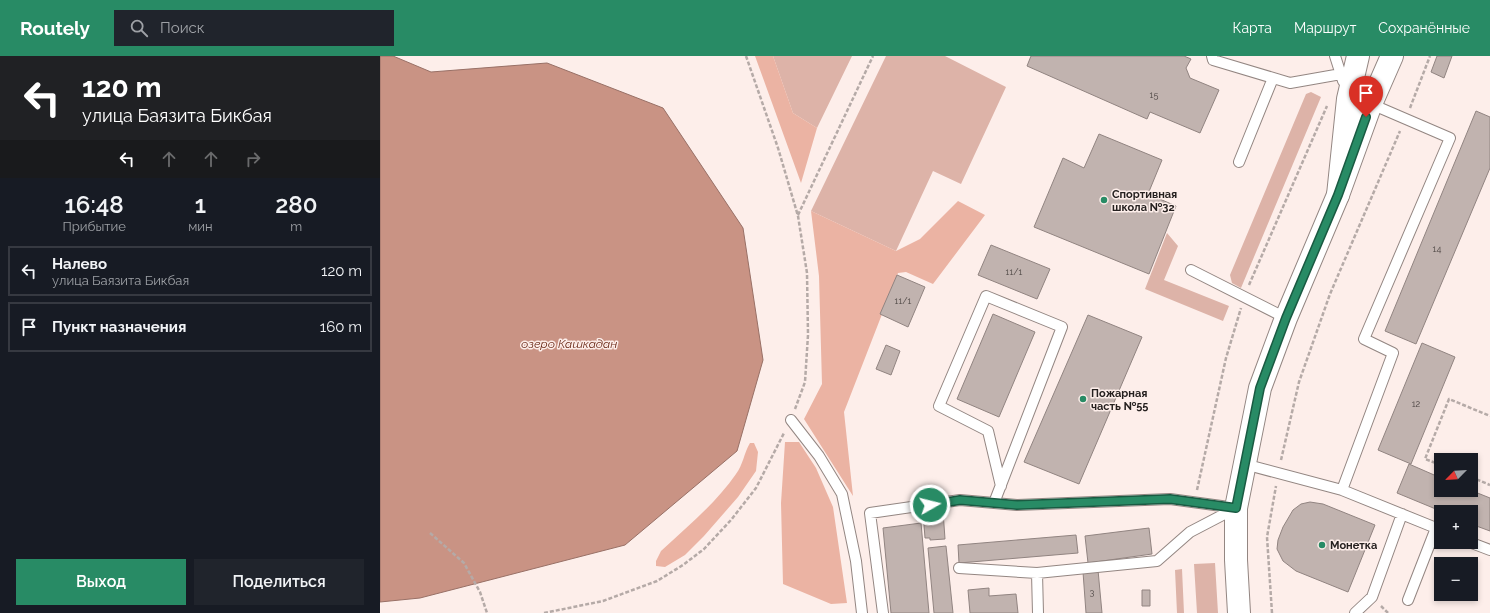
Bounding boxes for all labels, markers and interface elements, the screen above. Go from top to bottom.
search box [114,10,394,46]
text: Routely [20,17,90,39]
icon: search [128,17,150,39]
text: Поиск [160,19,205,37]
text: Карта [1233,20,1272,36]
text: Маршрут [1294,20,1356,36]
text: Сохранённые [1378,20,1470,36]
text: 120 m [82,71,162,104]
icon: left [16,72,68,124]
pin [1349,76,1383,117]
icon: arrive [1355,82,1377,104]
house number: 15 [1150,90,1158,100]
text: улица Баязита Бикбая [82,105,272,126]
icon: left [116,148,138,170]
icon: ahead [158,148,180,170]
icon: ahead [200,148,222,170]
icon: right [242,148,264,170]
place label: Спортивная школа №32 [1112,188,1177,214]
text: 16:48 [65,190,124,219]
text: 1 [195,190,206,219]
text: 280 [275,190,317,219]
marker: Спортивная школа №32 [1099,195,1109,205]
text: Прибытие [62,219,126,234]
text: мин [188,219,213,234]
text: m [290,219,302,234]
house number: 14 [1433,244,1441,254]
text: Налево [52,255,107,273]
icon: left [18,260,40,282]
text: 120 m [321,262,362,280]
house number: 11/1 [1006,267,1023,277]
text: улица Баязита Бикбая [52,273,189,288]
house number: 11/1 [895,296,912,306]
icon: arrive [18,316,40,338]
text: Пункт назначения [52,318,186,336]
text: 160 m [320,318,362,336]
water label: озеро Кашкадан [521,337,617,351]
place label: Пожарная часть №55 [1091,387,1148,413]
marker: Пожарная часть №55 [1078,394,1088,404]
house number: 12 [1412,399,1421,409]
north arrow [1434,453,1478,497]
map controls [1434,453,1478,601]
position arrow [909,484,951,526]
button: + [1434,505,1478,549]
place label: Монетка [1330,539,1377,552]
marker: Монетка [1317,540,1327,550]
button: − [1434,557,1478,601]
button: Выход [16,559,186,605]
button: Поделиться [194,559,364,605]
house number: 3 [1090,587,1095,597]

